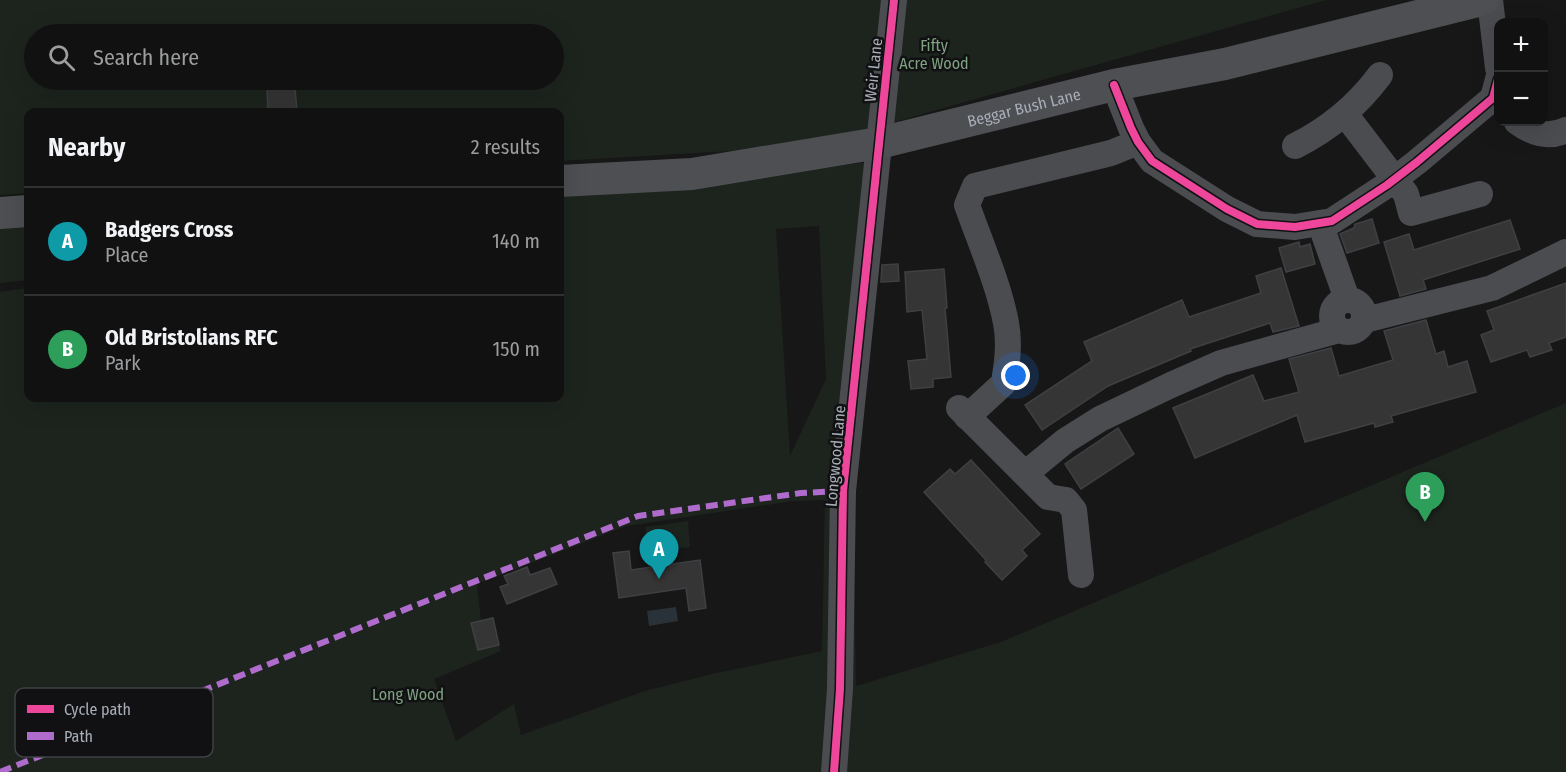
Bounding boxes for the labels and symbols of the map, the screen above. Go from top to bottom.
park label: Fifty Acre Wood [899,36,969,73]
street label: Weir Lane [861,37,886,103]
street label: Beggar Bush Lane [965,85,1083,131]
your location [1001,361,1030,390]
street label: Longwood Lane [822,404,849,508]
pin: B [1406,472,1444,522]
pin: A [640,530,678,579]
park label: Long Wood [372,685,444,704]
legend [15,688,213,757]
text: Cycle path [64,700,131,719]
text: Path [64,727,93,746]

